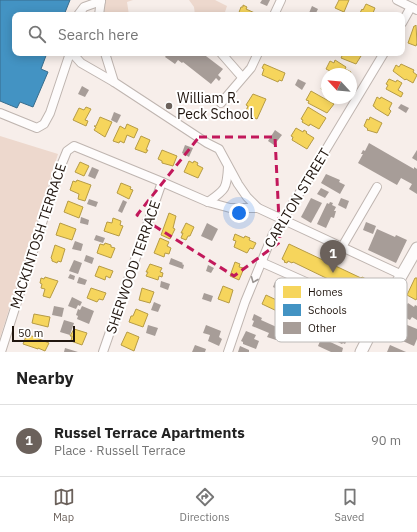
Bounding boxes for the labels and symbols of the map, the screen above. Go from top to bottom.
north arrow [321,68,357,104]
place label: William R. Peck School [177,89,253,123]
marker: William R. Peck School [164,101,174,111]
street label: CARLTON STREET [260,145,334,251]
street label: MACKINTOSH TERRACE [6,161,70,311]
street label: SHERWOOD TERRACE [102,198,164,336]
your location [229,203,249,223]
pin: 1 [320,240,346,273]
one-way arrow [251,277,259,284]
legend [275,278,407,342]
text: Homes [308,285,343,299]
text: Schools [308,303,347,317]
text: Other [308,321,336,335]
scale bar [12,324,75,343]

